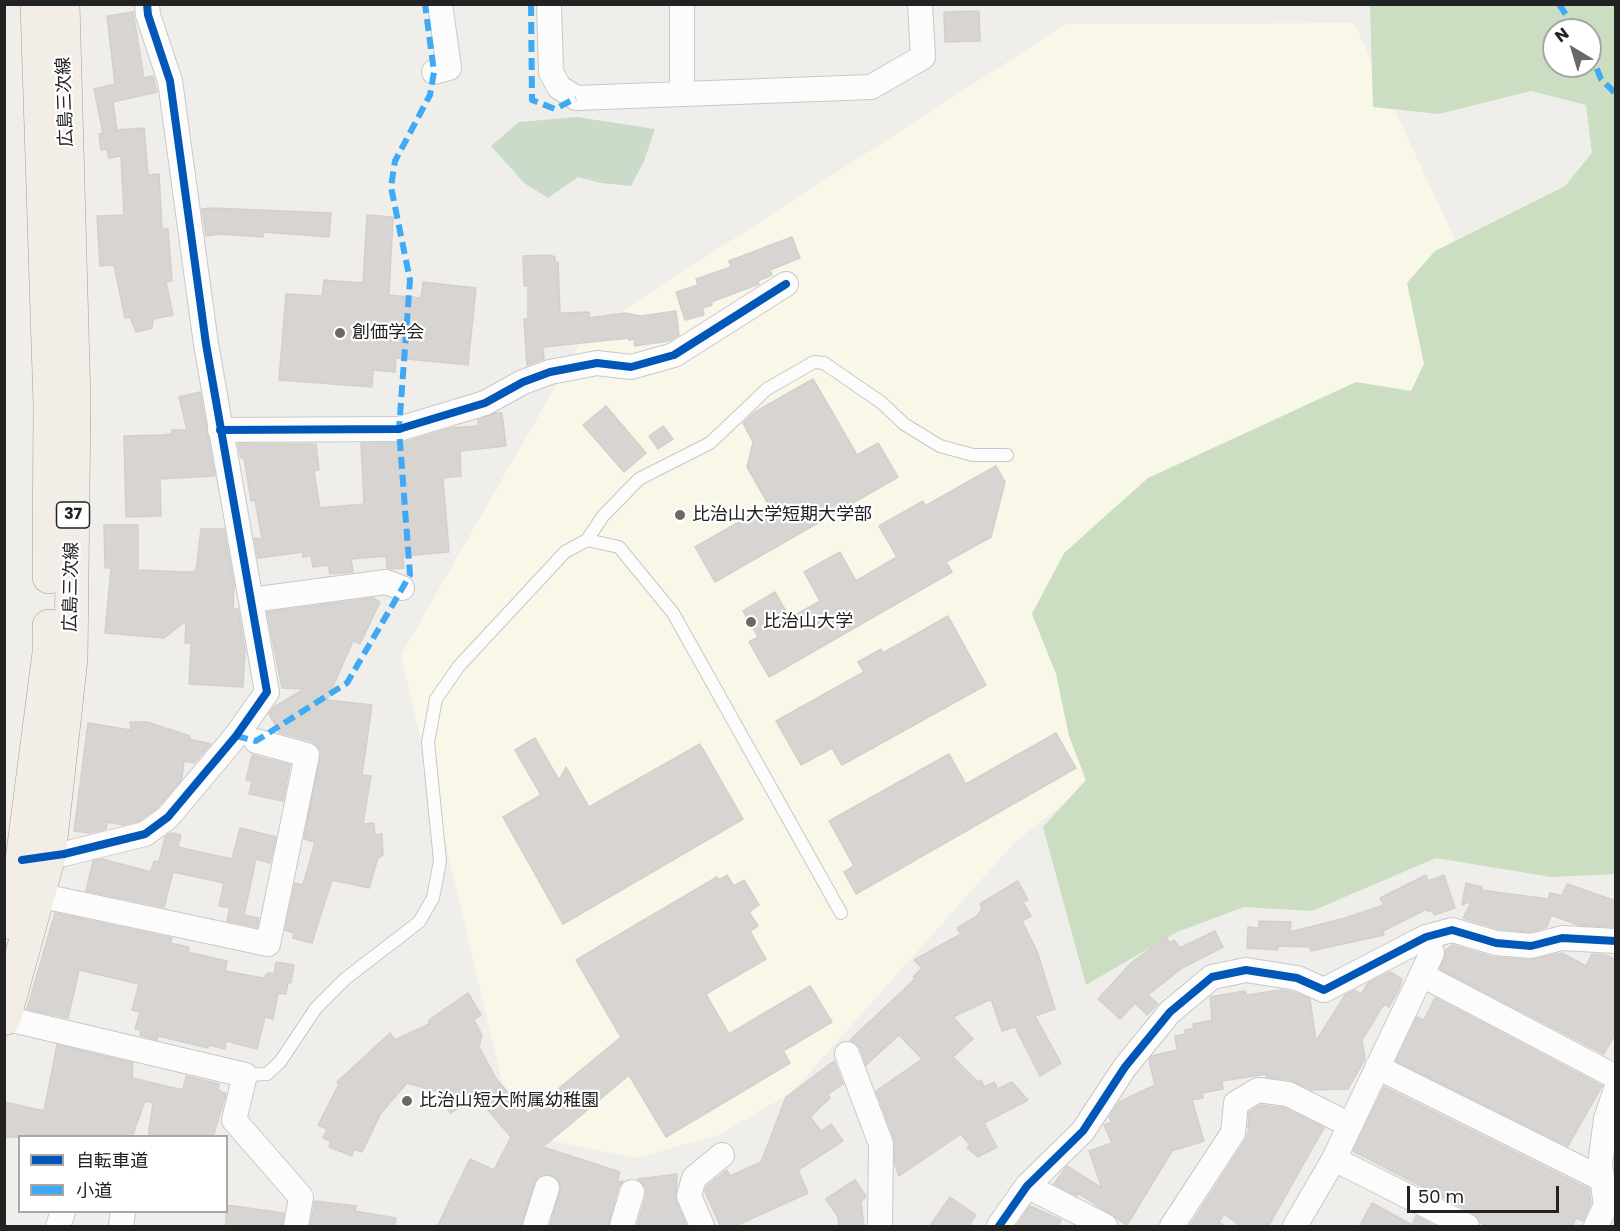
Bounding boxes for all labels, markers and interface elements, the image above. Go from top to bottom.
north arrow [1542,18,1602,78]
text: N [1550,22,1574,48]
street label: 広島三次線 [54,57,78,147]
place label: 創価学会 [352,322,424,344]
marker: 創価学会 [333,326,347,340]
road number: 37 [56,502,90,528]
place label: 比治山大学短期大学部 [692,504,872,526]
marker: 比治山大学短期大学部 [673,508,687,522]
street label: 広島三次線 [60,542,84,632]
place label: 比治山大学 [763,611,853,633]
marker: 比治山大学 [744,615,758,629]
place label: 比治山短大附属幼稚園 [419,1090,599,1112]
marker: 比治山短大附属幼稚園 [400,1094,414,1108]
legend [18,1135,228,1213]
text: 自転車道 [76,1148,148,1173]
scale bar [1410,1174,1562,1212]
text: 小道 [76,1178,112,1203]
text: 50 m [1418,1184,1464,1209]

